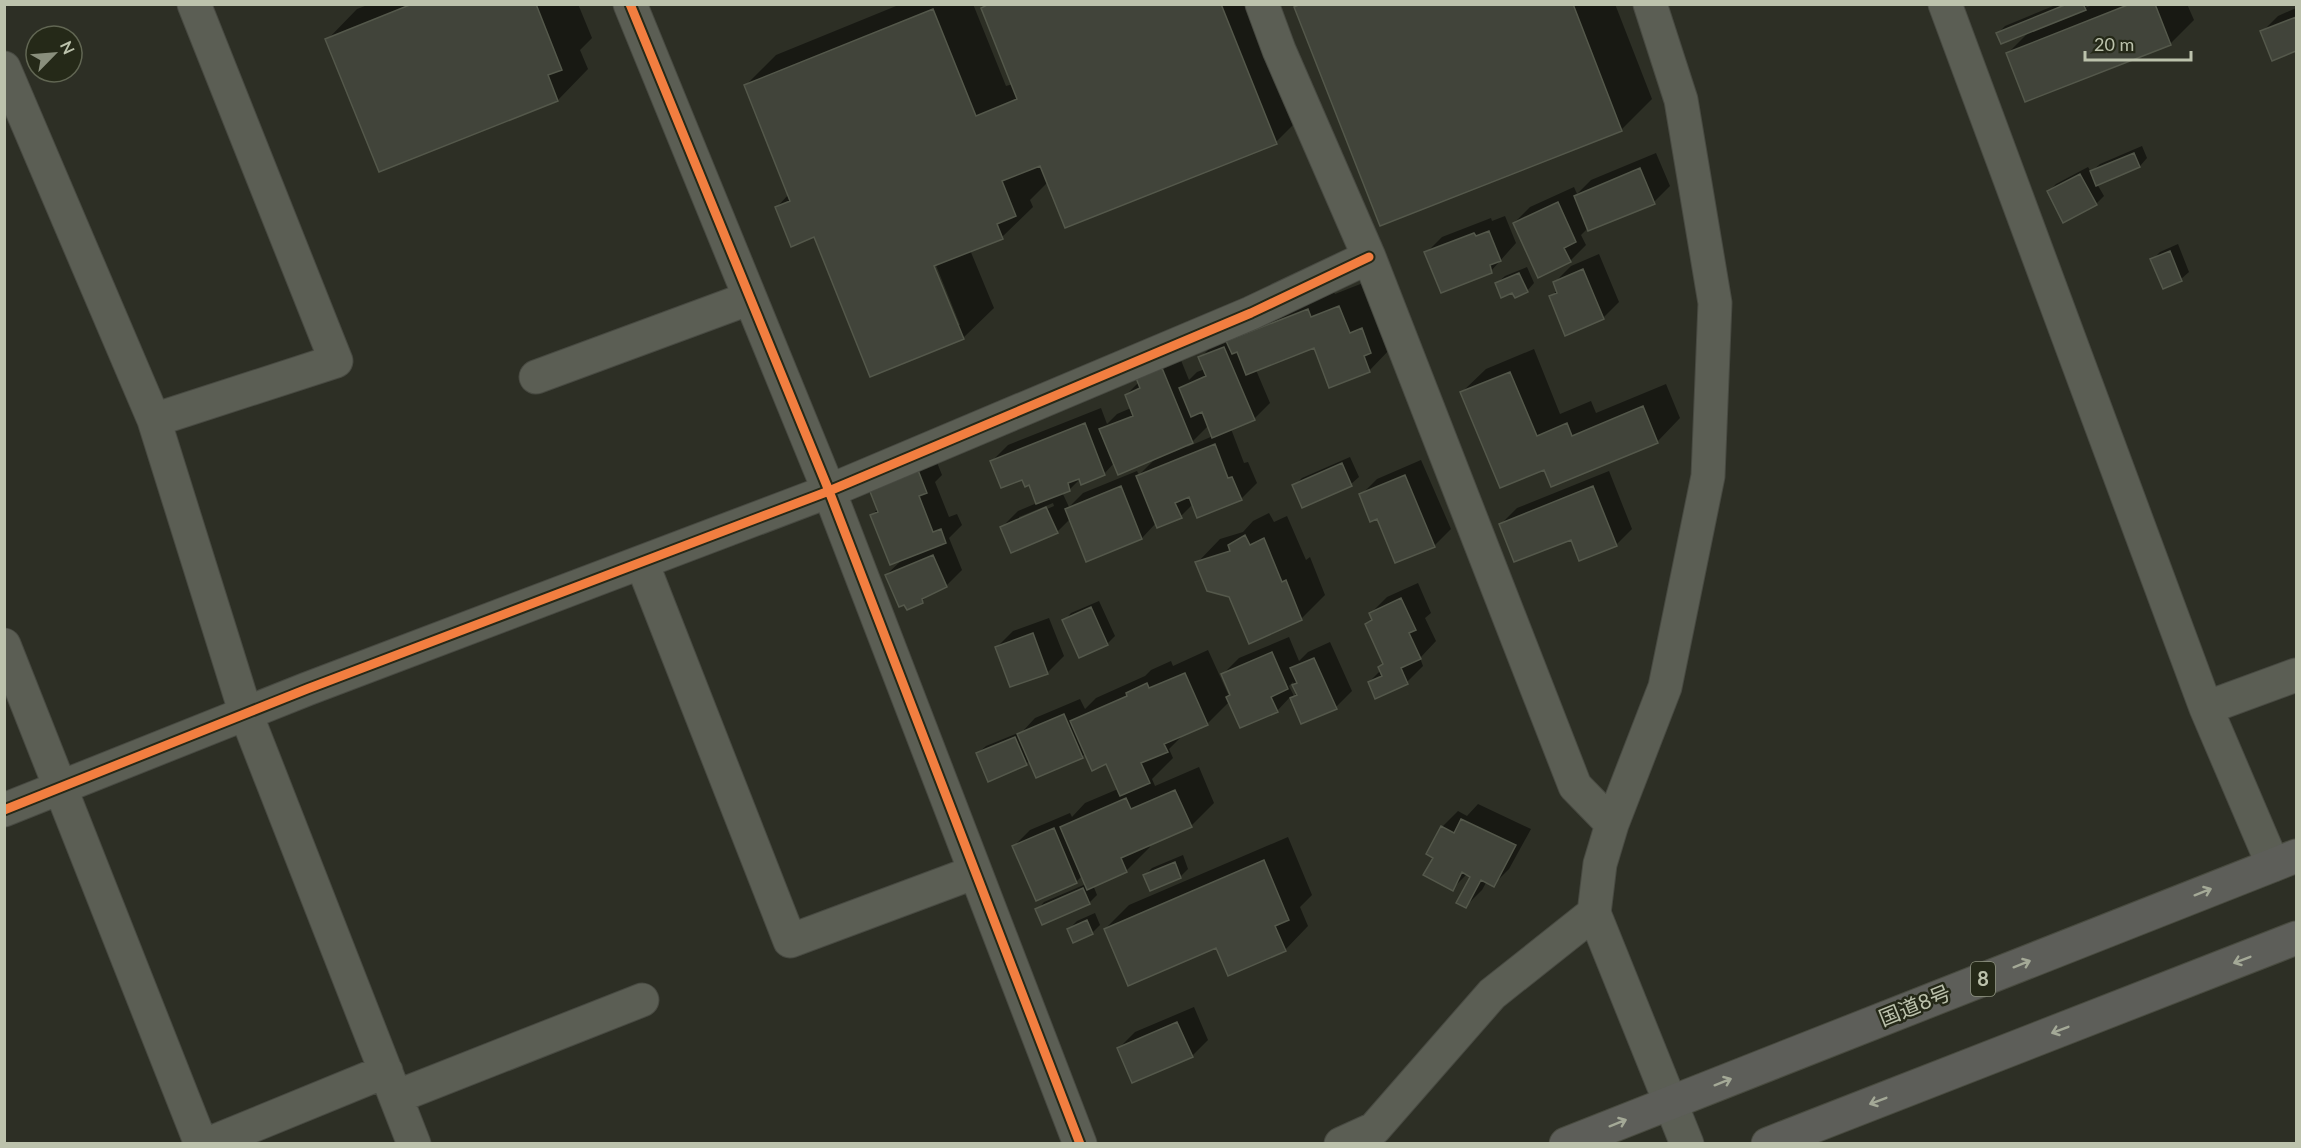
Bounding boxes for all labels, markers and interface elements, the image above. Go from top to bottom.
north arrow [24,24,84,84]
scale bar [2085,24,2192,62]
text: 20 m [2094,33,2134,55]
text: N [57,38,79,57]
one-way arrow [2194,886,2212,897]
one-way arrow [2233,955,2252,966]
one-way arrow [2012,958,2031,969]
road number: 8 [1971,962,1995,996]
street label: 国道8号 [1875,979,1954,1030]
one-way arrow [2051,1025,2070,1036]
one-way arrow [1714,1075,1732,1086]
one-way arrow [1870,1096,1888,1107]
one-way arrow [1608,1117,1626,1128]

